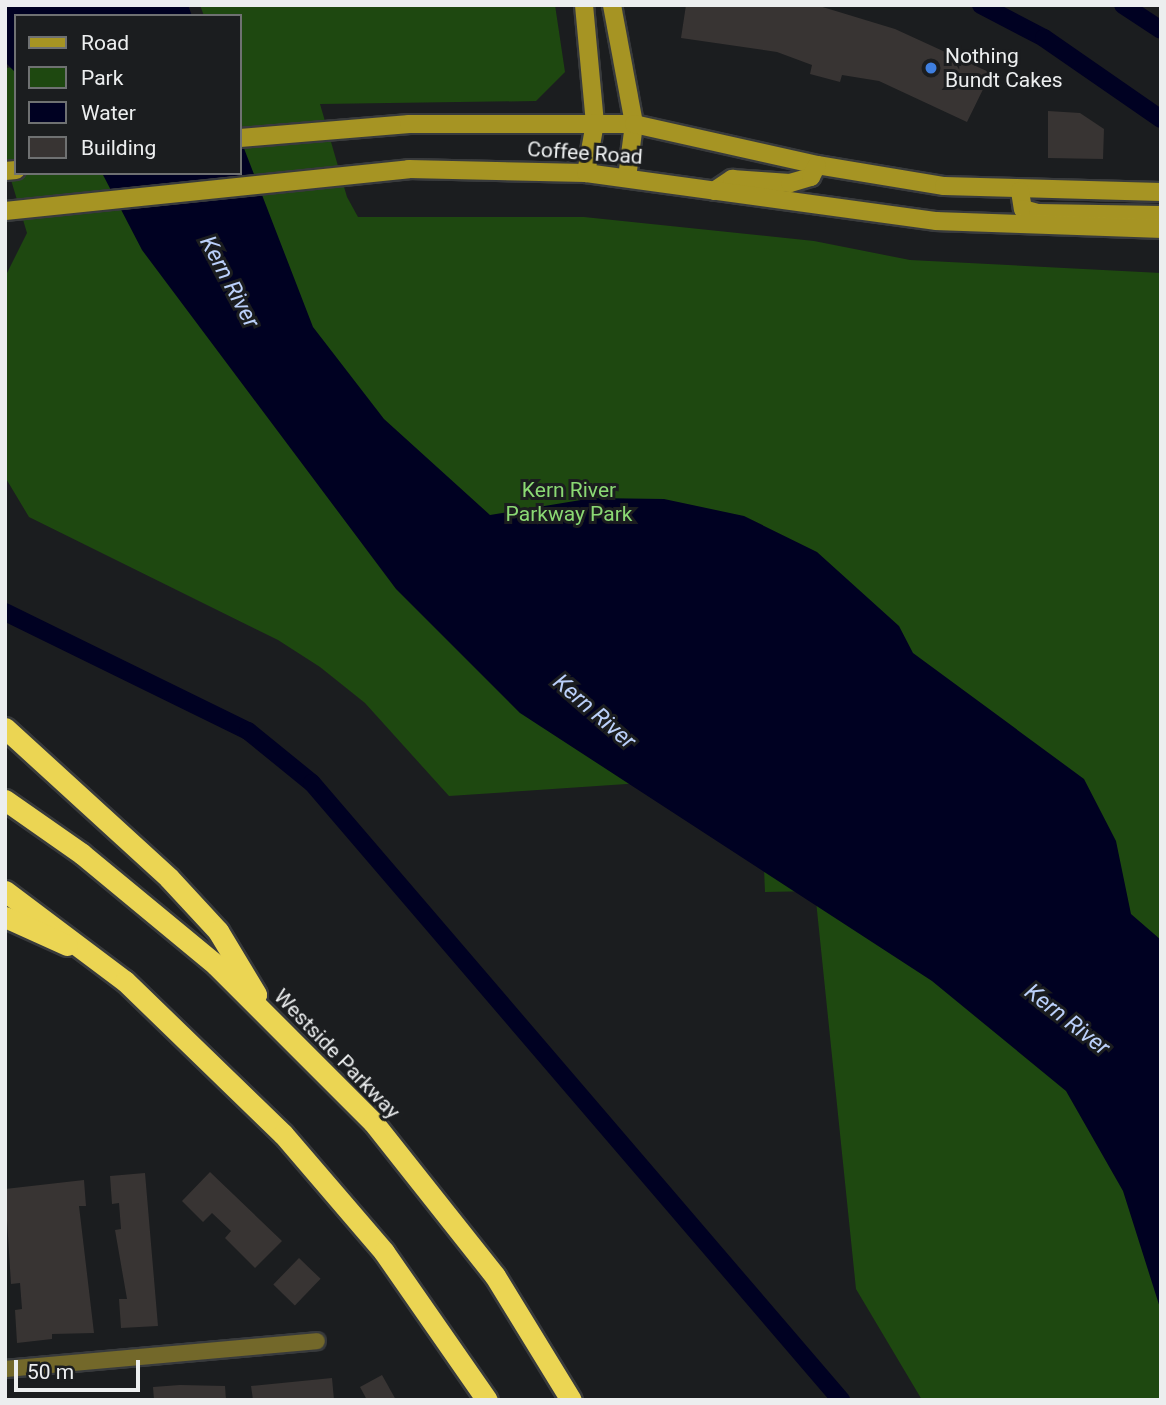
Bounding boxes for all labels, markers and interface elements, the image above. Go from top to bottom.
legend [14,14,242,175]
text: Road [81,31,129,55]
place label: Nothing Bundt Cakes [945,43,1063,93]
marker: Nothing Bundt Cakes [923,60,939,76]
text: Park [81,66,123,90]
text: Water [81,101,136,125]
text: Building [81,136,156,160]
street label: Coffee Road [526,136,644,170]
water label: Kern River [193,231,265,333]
park label: Kern River Parkway Park [506,477,632,527]
water label: Kern River [547,669,641,755]
water label: Kern River [1019,978,1115,1062]
street label: Westside Parkway [269,984,405,1124]
scale bar [18,1346,144,1390]
text: 50 m [27,1360,74,1384]

